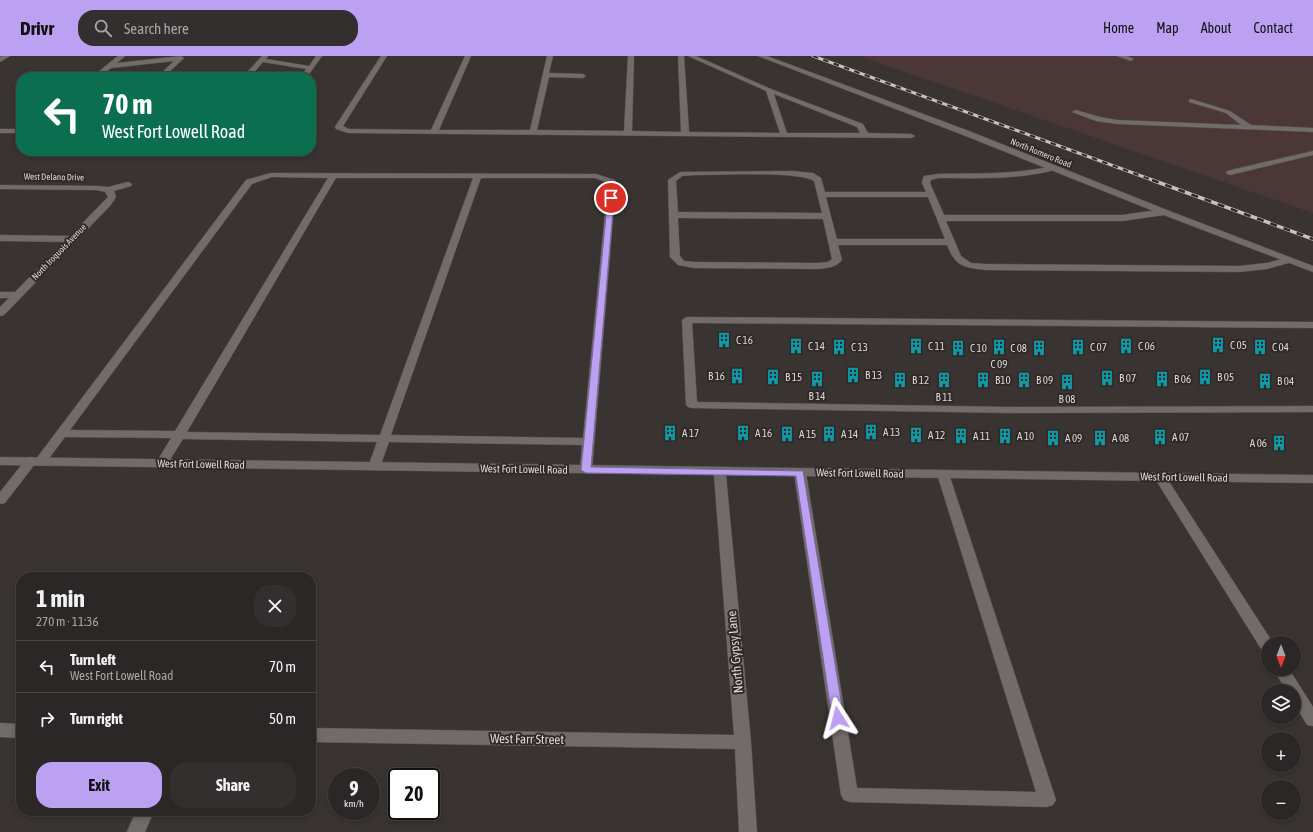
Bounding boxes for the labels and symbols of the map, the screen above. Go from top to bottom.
street label: North Romero Road [1009,136,1073,170]
street label: West Delano Drive [24,171,84,183]
pin [594,181,628,215]
street label: North Iroquois Avenue [30,222,88,282]
building icon: C 16 [715,331,733,349]
place label: C 16 [736,334,753,346]
building icon: C 05 [1209,336,1227,354]
building icon: C 14 [787,337,805,355]
building icon: C 11 [907,337,925,355]
building icon: C 06 [1117,337,1135,355]
building icon: C 13 [830,338,848,356]
building icon: C 09 [990,338,1008,356]
building icon: C 07 [1069,338,1087,356]
building icon: C 04 [1251,338,1269,356]
building icon: C 10 [949,339,967,357]
building icon: C 08 [1030,339,1048,357]
place label: C 05 [1230,339,1247,351]
place label: C 14 [808,340,825,352]
place label: C 11 [928,340,945,352]
place label: C 06 [1138,340,1155,352]
place label: C 13 [851,341,868,353]
place label: C 07 [1090,341,1107,353]
place label: C 04 [1272,341,1289,353]
place label: C 10 [970,342,987,354]
place label: C 08 [1010,342,1027,354]
place label: C 09 [991,358,1007,370]
building icon: B 13 [844,366,862,384]
building icon: B 16 [728,367,746,385]
building icon: B 15 [764,368,782,386]
building icon: B 05 [1196,368,1214,386]
place label: B 13 [865,369,882,381]
building icon: B 07 [1098,369,1116,387]
place label: B 16 [708,370,725,382]
building icon: B 14 [808,370,826,388]
building icon: B 06 [1153,370,1171,388]
place label: B 15 [785,371,802,383]
building icon: B 12 [891,371,909,389]
building icon: B 11 [935,371,953,389]
building icon: B10 [974,371,992,389]
building icon: B 09 [1015,371,1033,389]
place label: B 05 [1217,371,1234,383]
place label: B 07 [1119,372,1136,384]
building icon: B 04 [1256,372,1274,390]
building icon: B 08 [1058,373,1076,391]
place label: B 06 [1174,373,1191,385]
place label: B 12 [912,374,929,386]
place label: B10 [995,374,1011,386]
place label: B 09 [1036,374,1053,386]
place label: B 04 [1277,375,1294,387]
place label: B 14 [808,390,826,402]
place label: B 11 [935,391,953,403]
place label: B 08 [1058,393,1076,405]
building icon: A 13 [862,423,880,441]
building icon: A 17 [661,424,679,442]
building icon: A 16 [734,424,752,442]
building icon: A 15 [778,425,796,443]
building icon: A 14 [820,425,838,443]
place label: A 13 [883,426,900,438]
building icon: A 12 [907,426,925,444]
place label: A 17 [682,427,699,439]
place label: A 16 [755,427,772,439]
building icon: A 11 [952,427,970,445]
building icon: A 10 [996,427,1014,445]
place label: A 15 [799,428,816,440]
place label: A 14 [841,428,858,440]
building icon: A 07 [1151,428,1169,446]
place label: A 12 [928,429,945,441]
building icon: A 09 [1044,429,1062,447]
building icon: A 08 [1091,429,1109,447]
place label: A 11 [973,430,990,442]
place label: A 10 [1017,430,1034,442]
place label: A 07 [1172,431,1189,443]
place label: A 09 [1065,432,1082,444]
place label: A 08 [1112,432,1129,444]
building icon: A 06 [1270,434,1288,452]
place label: A 06 [1250,437,1267,449]
street label: West Fort Lowell Road [157,457,245,471]
street label: West Fort Lowell Road [480,462,568,476]
street label: West Fort Lowell Road [816,466,904,480]
street label: West Fort Lowell Road [1140,470,1228,484]
street label: North Gypsy Lane [724,610,746,694]
north arrow [1261,636,1301,676]
position arrow [817,697,859,739]
street label: West Farr Street [490,731,564,747]
speed limit sign: 20 [388,768,440,820]

